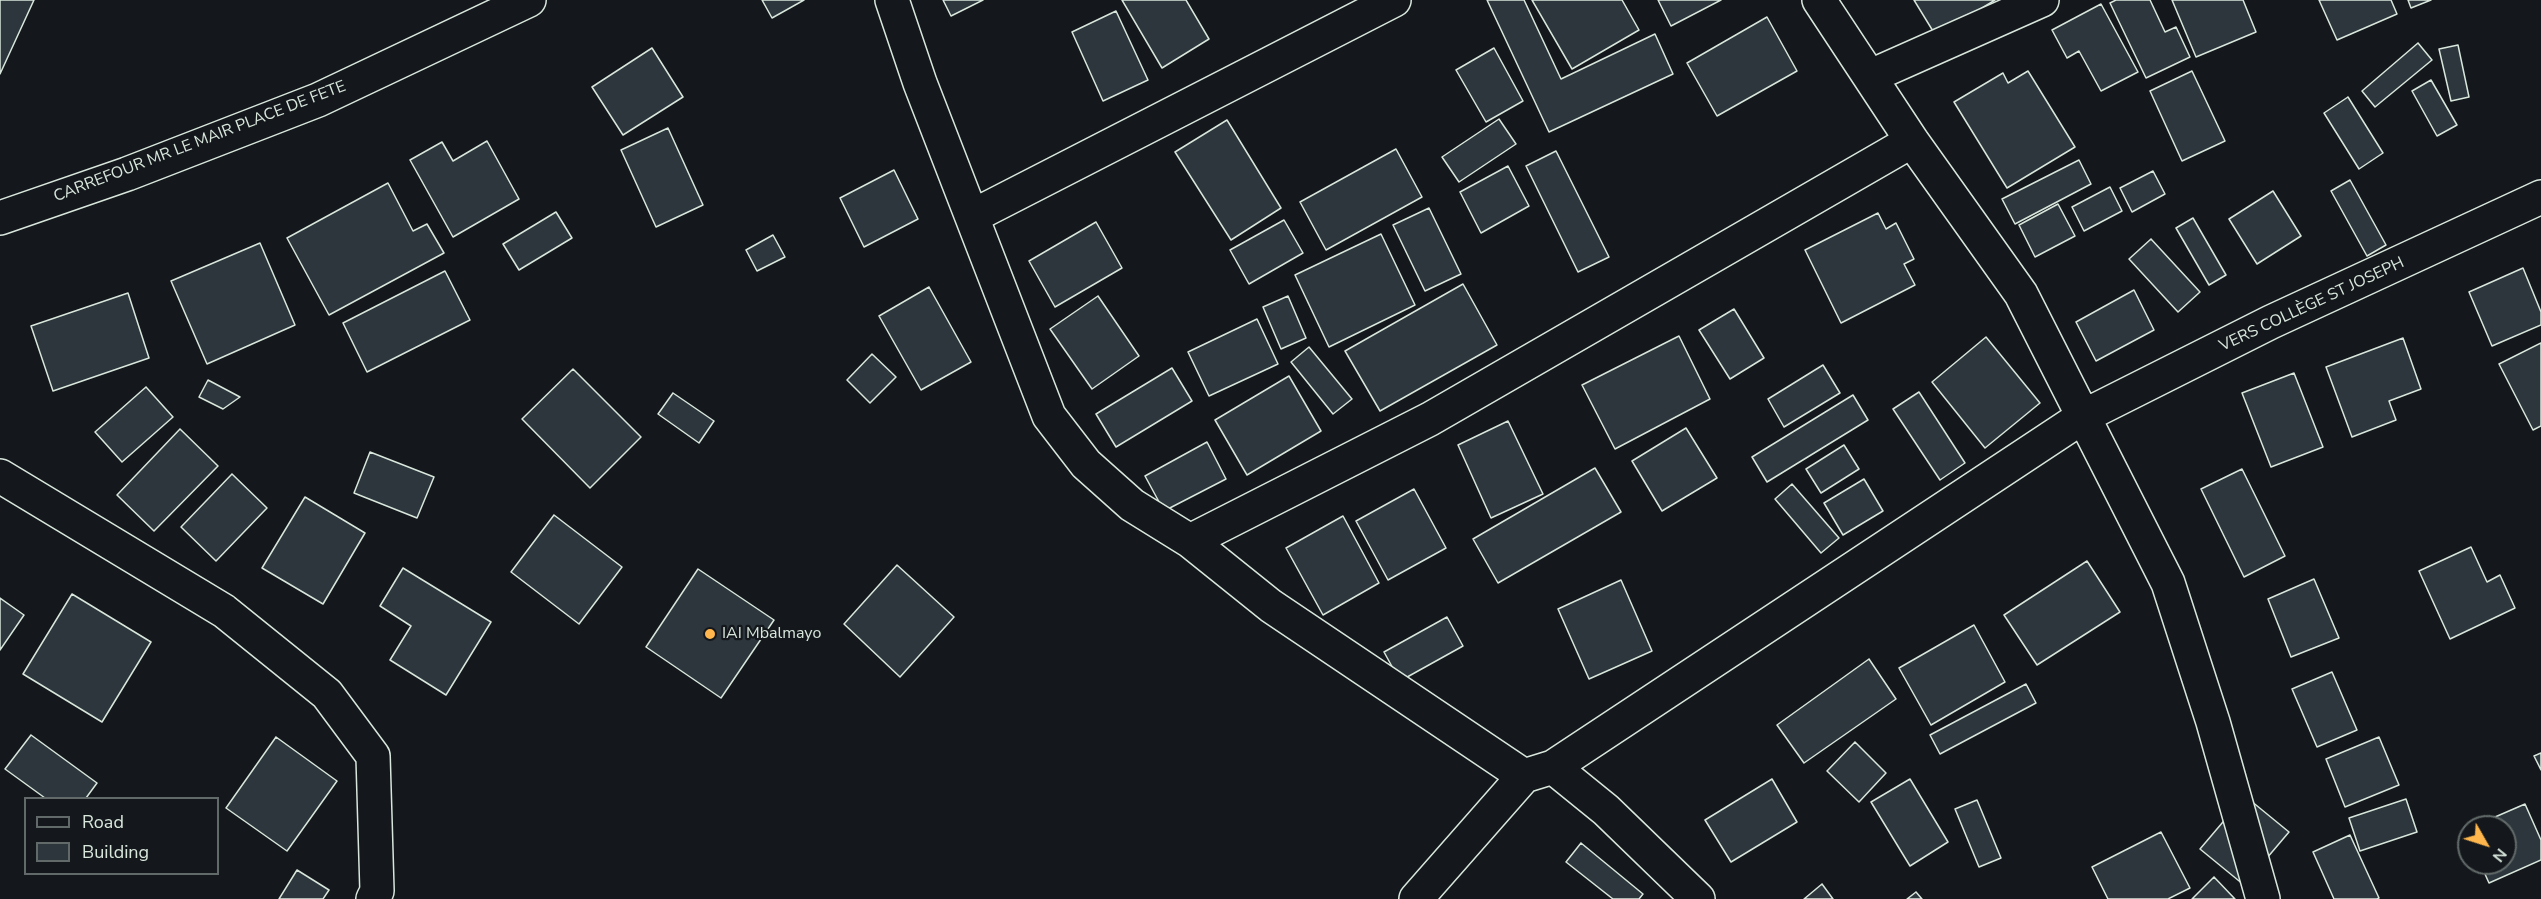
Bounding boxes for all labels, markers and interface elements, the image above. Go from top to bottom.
street label: CARREFOUR MR LE MAIR PLACE DE FETE [51,77,349,207]
street label: VERS COLLÈGE ST JOSEPH [2217,254,2407,356]
place label: IAI Mbalmayo [722,624,821,644]
marker: IAI Mbalmayo [703,627,717,641]
legend [24,797,219,875]
text: Road [82,810,124,834]
north arrow [2457,815,2517,875]
text: Building [82,840,149,864]
text: N [2487,843,2512,867]

